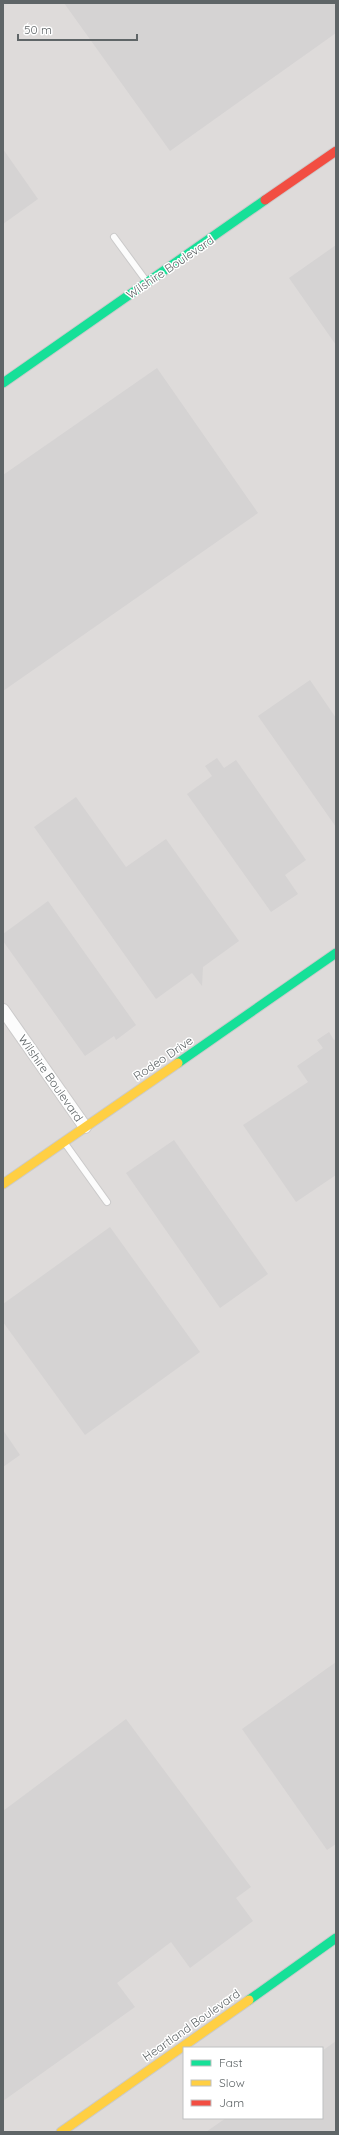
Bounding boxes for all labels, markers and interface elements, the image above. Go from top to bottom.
scale bar [18,16,137,42]
text: 50 m [24,22,52,37]
street label: Wilshire Boulevard [123,232,217,302]
street label: Wilshire Boulevard [15,1032,87,1124]
street label: Rodeo Drive [130,1032,196,1083]
street label: Heartland Boulevard [139,1986,243,2064]
legend [183,2047,323,2119]
text: Fast [219,2055,243,2070]
text: Slow [219,2075,245,2090]
text: Jam [219,2095,244,2110]

